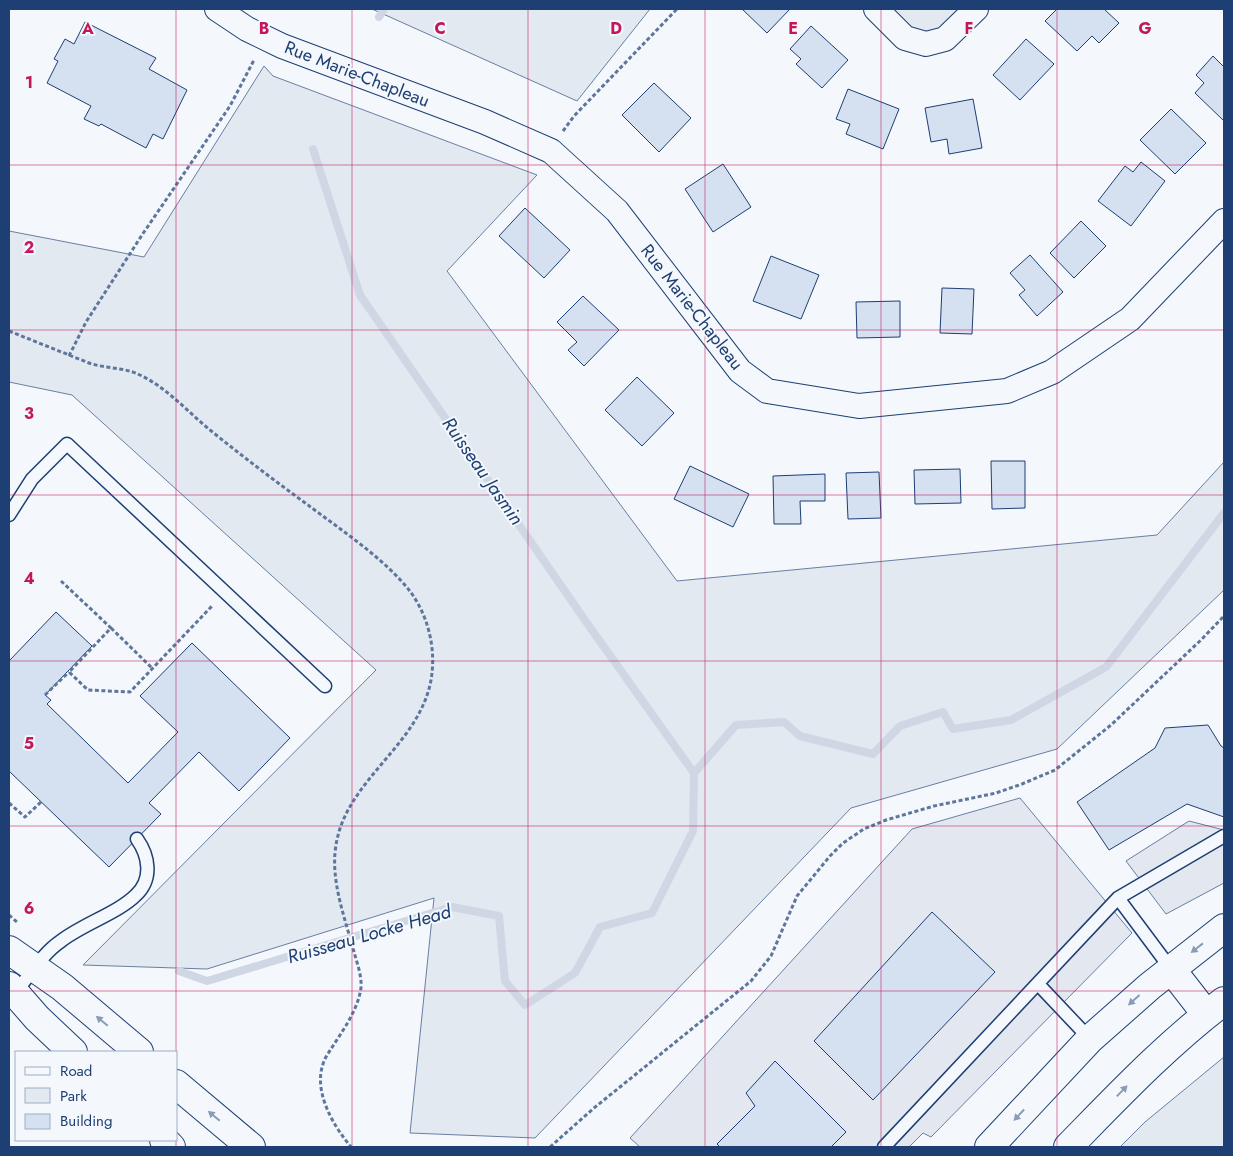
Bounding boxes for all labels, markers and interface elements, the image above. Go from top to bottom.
text: A [81,17,94,40]
text: B [259,17,269,40]
text: C [434,17,446,40]
text: D [610,17,622,40]
text: E [788,17,798,40]
text: F [965,17,973,40]
text: G [1138,17,1152,40]
street label: Rue Marie-Chapleau [281,34,433,114]
text: 1 [25,71,33,94]
text: 2 [24,236,34,259]
street label: Rue Marie-Chapleau [634,238,750,376]
text: 3 [24,402,34,425]
water label: Ruisseau Jasmin [436,412,530,530]
text: 4 [23,567,35,590]
text: 5 [24,732,34,755]
text: 6 [24,897,34,920]
water label: Ruisseau Locke Head [284,897,455,970]
one-way arrow [1191,943,1204,954]
one-way arrow [1128,994,1140,1006]
one-way arrow [95,1015,108,1026]
legend [15,1051,178,1141]
text: Road [60,1060,92,1082]
text: Park [60,1085,87,1107]
one-way arrow [1116,1086,1128,1098]
one-way arrow [1013,1109,1025,1121]
text: Building [60,1110,112,1132]
one-way arrow [207,1110,220,1121]

